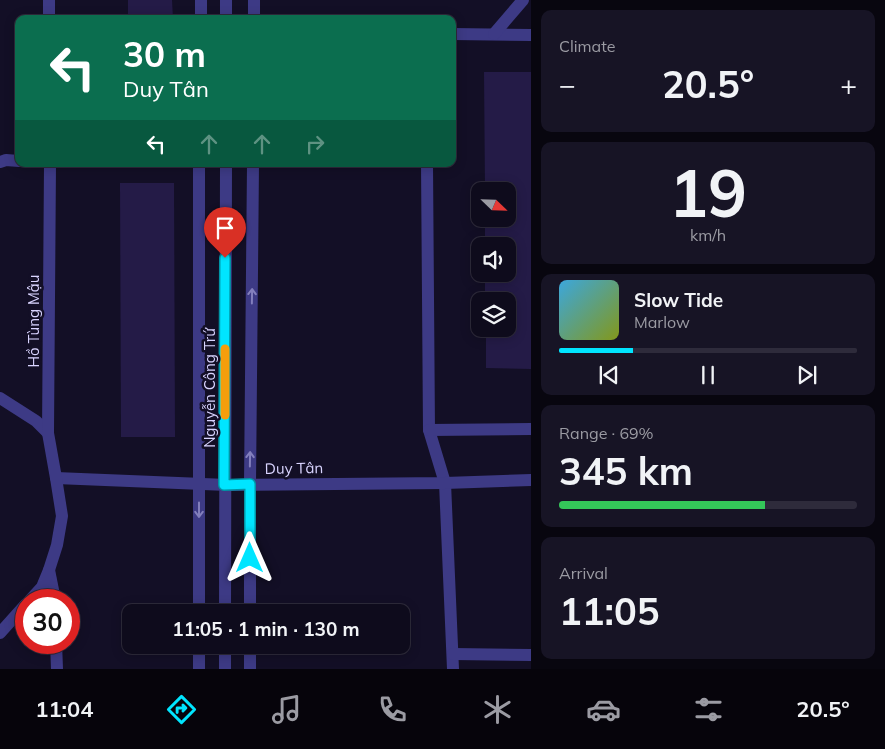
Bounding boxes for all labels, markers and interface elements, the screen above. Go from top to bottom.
text: 30 m [123,32,206,76]
icon: left [40,35,105,100]
text: Climate [559,36,615,56]
text: 20.5° [662,60,754,108]
text: − [559,67,576,102]
text: + [840,67,857,102]
text: Duy Tân [123,75,209,103]
icon: left [142,130,170,158]
icon: ahead [195,130,223,158]
icon: ahead [248,130,276,158]
icon: right [301,130,329,158]
text: 19 [669,152,747,233]
north arrow [471,182,516,228]
map controls [471,182,516,337]
pin [204,207,246,258]
icon: arrive [211,214,239,242]
text: km/h [690,225,726,245]
button: sound [471,237,516,282]
street label: Hồ Tùng Mậu [24,275,43,367]
text: Slow Tide [634,288,723,312]
one-way arrow [247,289,257,305]
button: layers [471,292,516,337]
text: Marlow [634,312,690,332]
street label: Nguyễn Công Trứ [200,327,219,448]
icon: previous [595,361,623,389]
icon: pause [694,361,722,389]
icon: next [793,361,821,389]
text: Range · 69% [559,423,654,443]
text: 345 km [559,447,693,495]
one-way arrow [245,451,255,468]
street label: Duy Tân [265,458,323,478]
one-way arrow [194,502,204,518]
position arrow [223,531,275,583]
text: Arrival [559,563,608,583]
text: 11:05 [559,587,660,635]
speed limit sign: 30 [15,589,80,654]
text: 11:05 · 1 min · 130 m [172,617,360,641]
icon: directions [164,692,199,727]
icon: music [269,692,304,727]
icon: phone [375,692,410,727]
icon: climate [480,692,515,727]
icon: car [586,692,621,727]
icon: filters [691,692,726,727]
text: 11:04 [35,695,93,723]
text: 20.5° [796,695,850,723]

